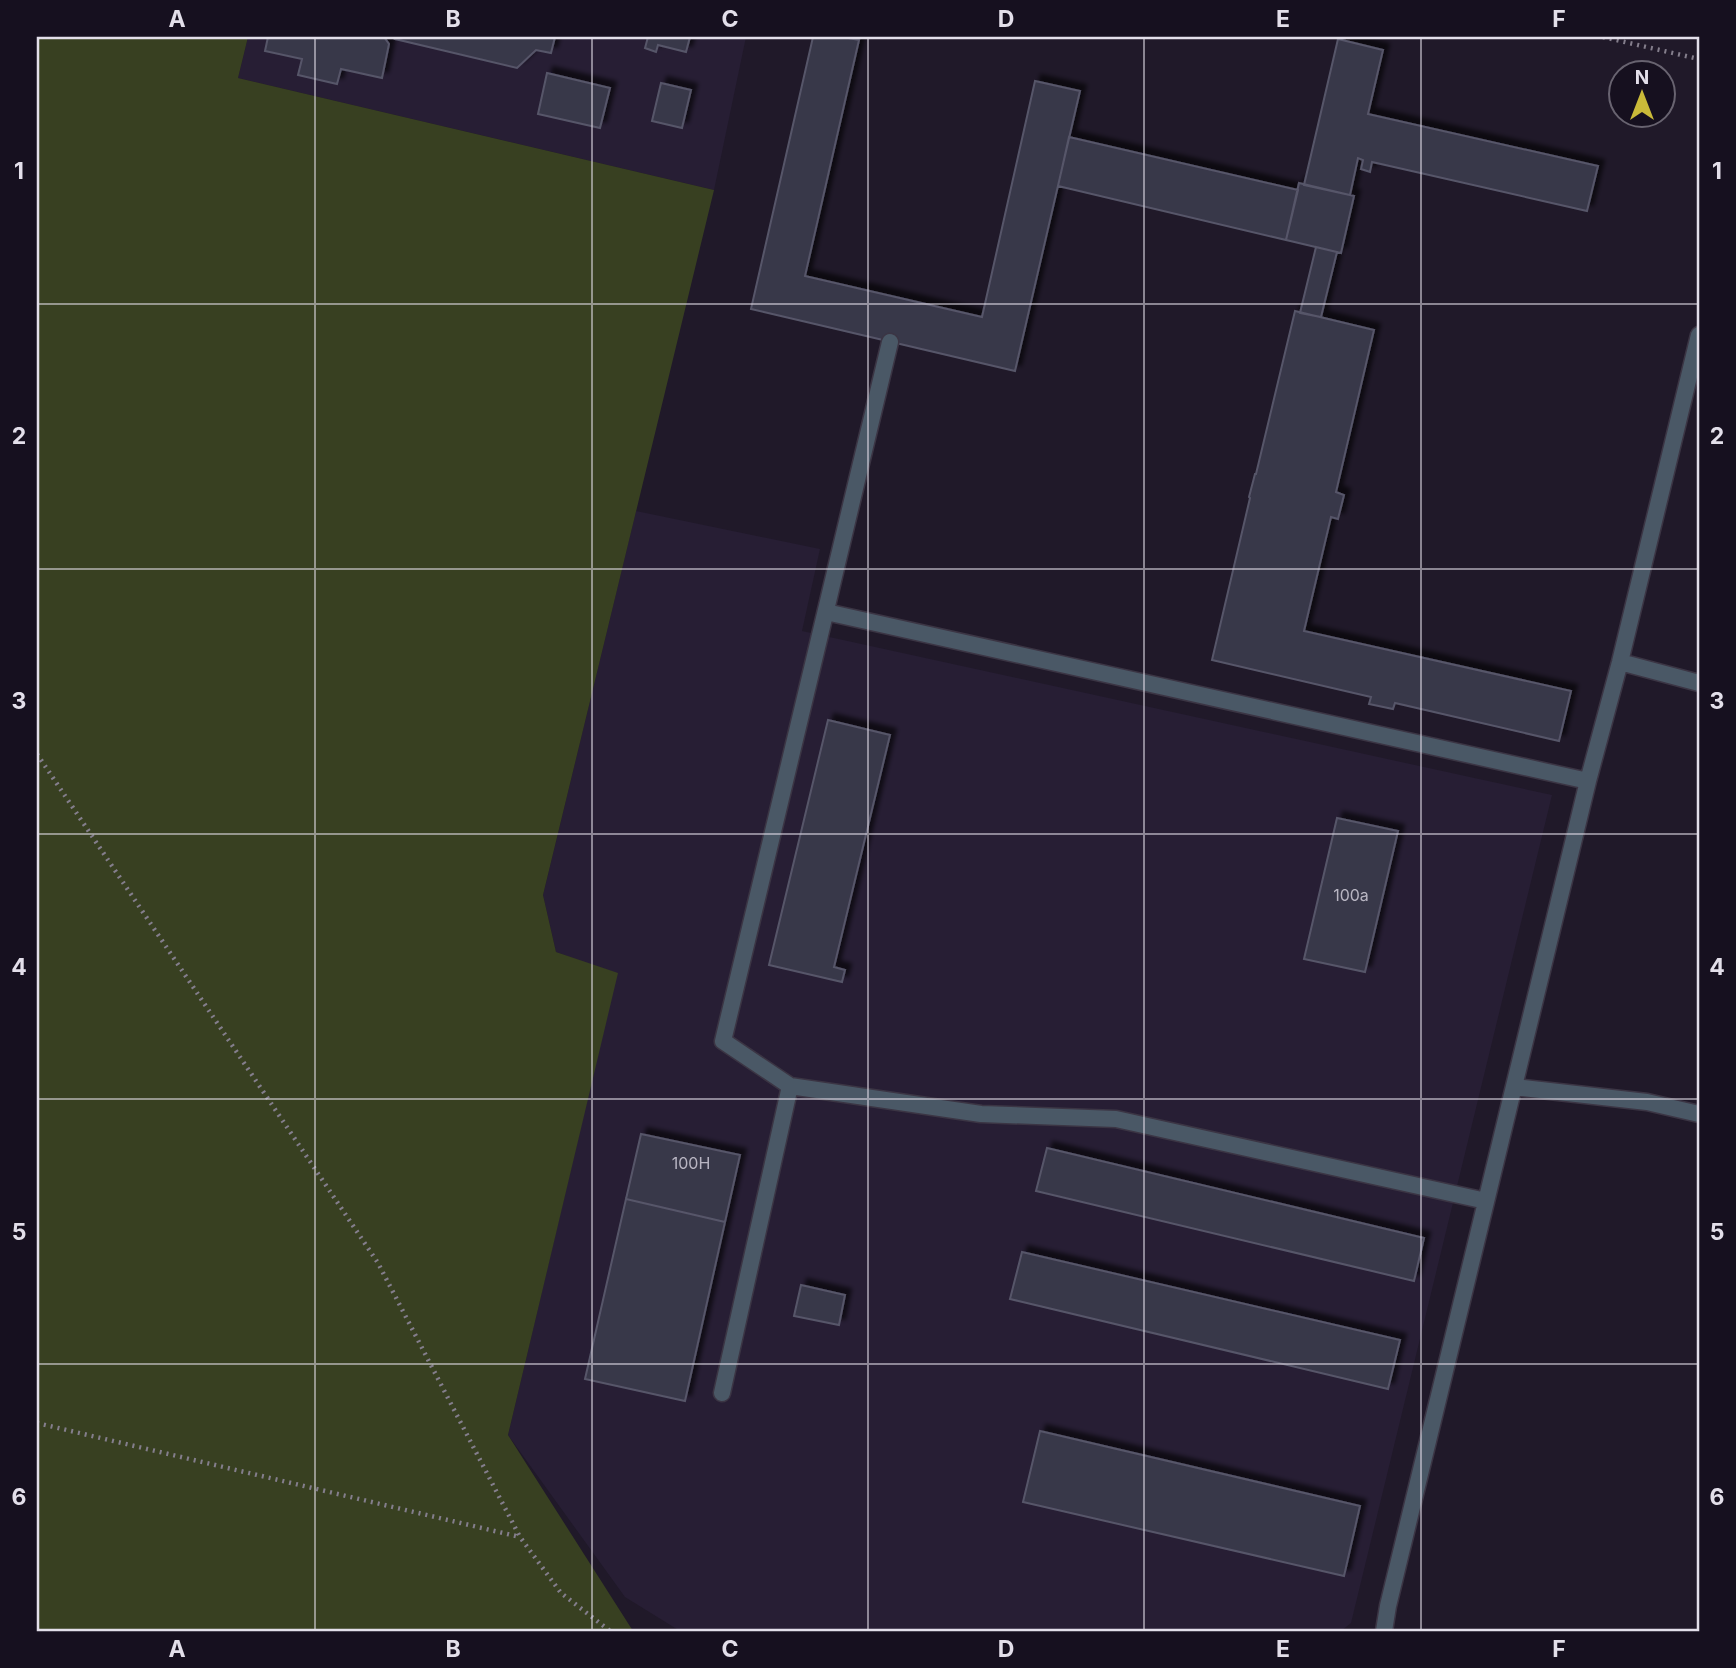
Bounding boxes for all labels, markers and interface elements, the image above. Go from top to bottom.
text: A [168,5,186,33]
text: B [445,5,461,33]
text: C [721,5,739,33]
text: D [998,5,1014,33]
text: E [1276,5,1290,33]
text: F [1552,5,1566,33]
north arrow [1606,60,1676,130]
text: N [1635,66,1649,89]
text: 1 [14,157,24,185]
text: 1 [1712,157,1722,185]
text: 2 [12,422,26,450]
text: 2 [1710,422,1724,450]
text: 3 [12,687,26,715]
text: 3 [1710,687,1724,715]
house number: 100a [1333,885,1369,905]
text: 4 [11,953,27,981]
text: 4 [1709,953,1725,981]
house number: 100H [672,1153,710,1173]
text: 5 [12,1218,26,1246]
text: 5 [1710,1218,1724,1246]
text: 6 [12,1483,26,1511]
text: 6 [1710,1483,1724,1511]
text: A [168,1635,186,1663]
text: B [445,1635,461,1663]
text: C [721,1635,739,1663]
text: D [998,1635,1014,1663]
text: E [1276,1635,1290,1663]
text: F [1552,1635,1566,1663]

